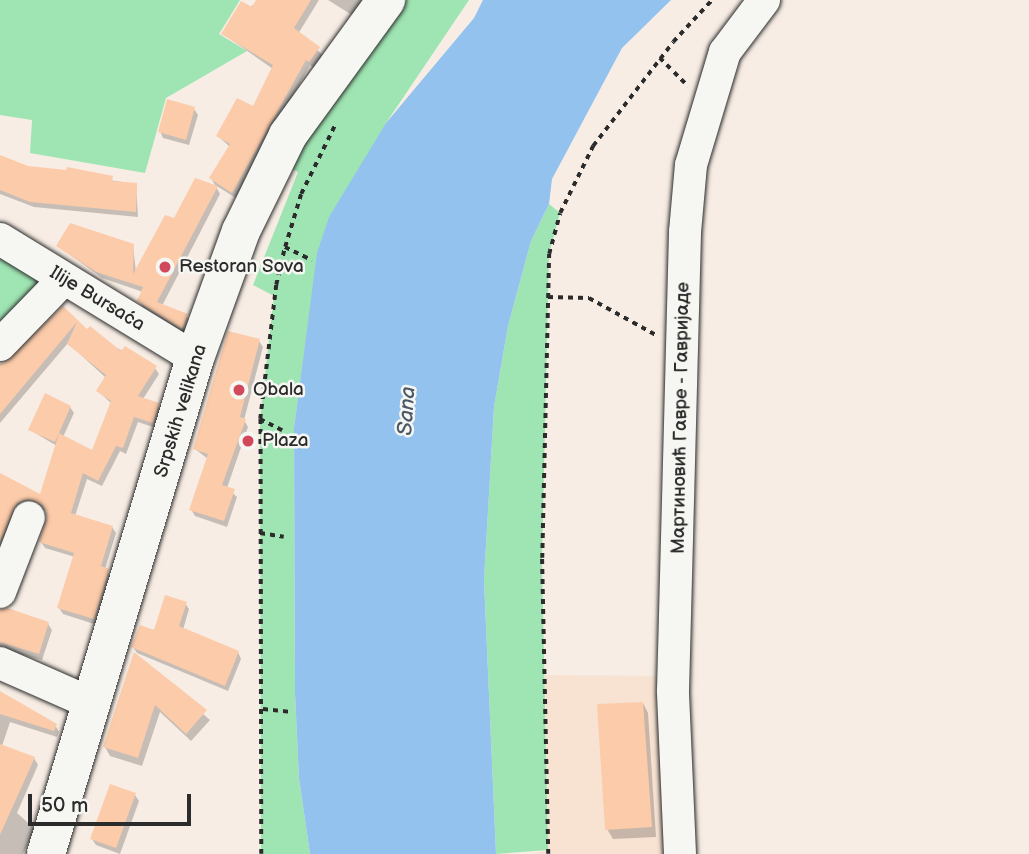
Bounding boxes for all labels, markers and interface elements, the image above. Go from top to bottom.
place label: Restoran Sova [179,256,304,278]
marker: Restoran Sova [157,259,173,275]
street label: Ilije Bursaća [45,262,149,336]
street label: Мартиновић Гавре - Гавријаде [667,281,695,555]
street label: Srpskih velikana [150,342,212,480]
place label: Obala [253,379,304,401]
marker: Obala [231,382,247,398]
water label: Sana [393,386,421,436]
place label: Plaza [262,430,308,452]
marker: Plaza [240,433,256,449]
scale bar [32,780,194,824]
text: 50 m [41,793,88,818]

